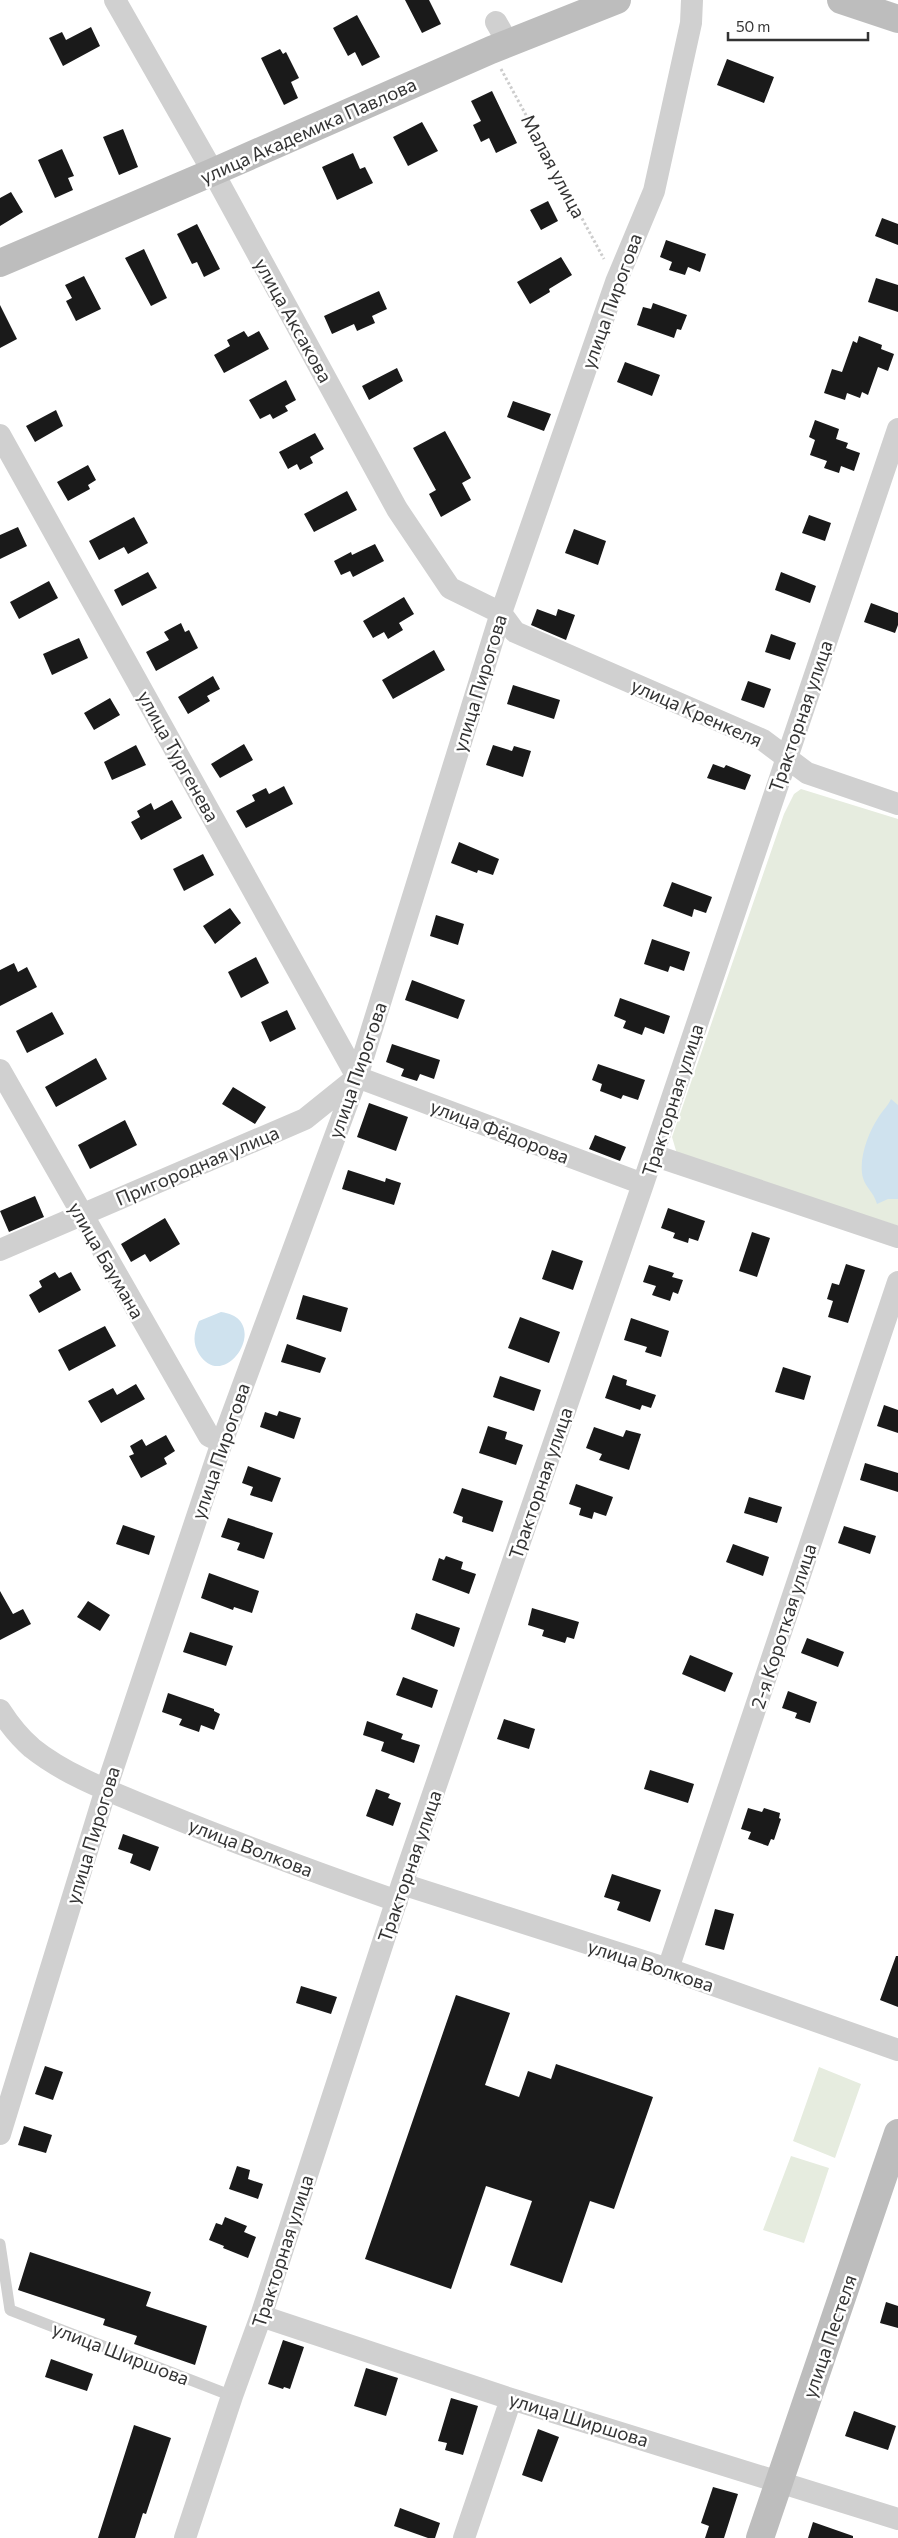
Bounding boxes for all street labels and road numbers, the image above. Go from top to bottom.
street label: улица Академика Павлова [196,72,420,188]
street label: Малая улица [517,110,591,222]
street label: улица Пирогова [576,230,646,372]
street label: улица Аксакова [250,254,338,386]
street label: улица Пирогова [447,611,511,755]
street label: Тракторная улица [763,637,837,795]
street label: улица Кренкеля [628,673,766,751]
street label: улица Тургенева [133,686,225,826]
street label: улица Пирогова [323,999,391,1141]
street label: Тракторная улица [636,1021,708,1179]
street label: улица Фёдорова [427,1094,573,1168]
street label: Пригородная улица [112,1120,282,1210]
street label: улица Баумана [64,1198,150,1322]
street label: улица Пирогова [186,1380,254,1522]
street label: Тракторная улица [503,1404,577,1562]
street label: 2-я Короткая улица [745,1540,821,1712]
street label: улица Пирогова [60,1763,124,1907]
street label: Тракторная улица [372,1787,446,1945]
street label: улица Волкова [186,1813,316,1881]
street label: улица Волкова [585,1934,717,1996]
street label: Тракторная улица [246,2172,318,2330]
street label: улица Пестеля [797,2271,861,2401]
street label: улица Ширшова [49,2316,193,2390]
street label: улица Ширшова [507,2387,651,2451]

